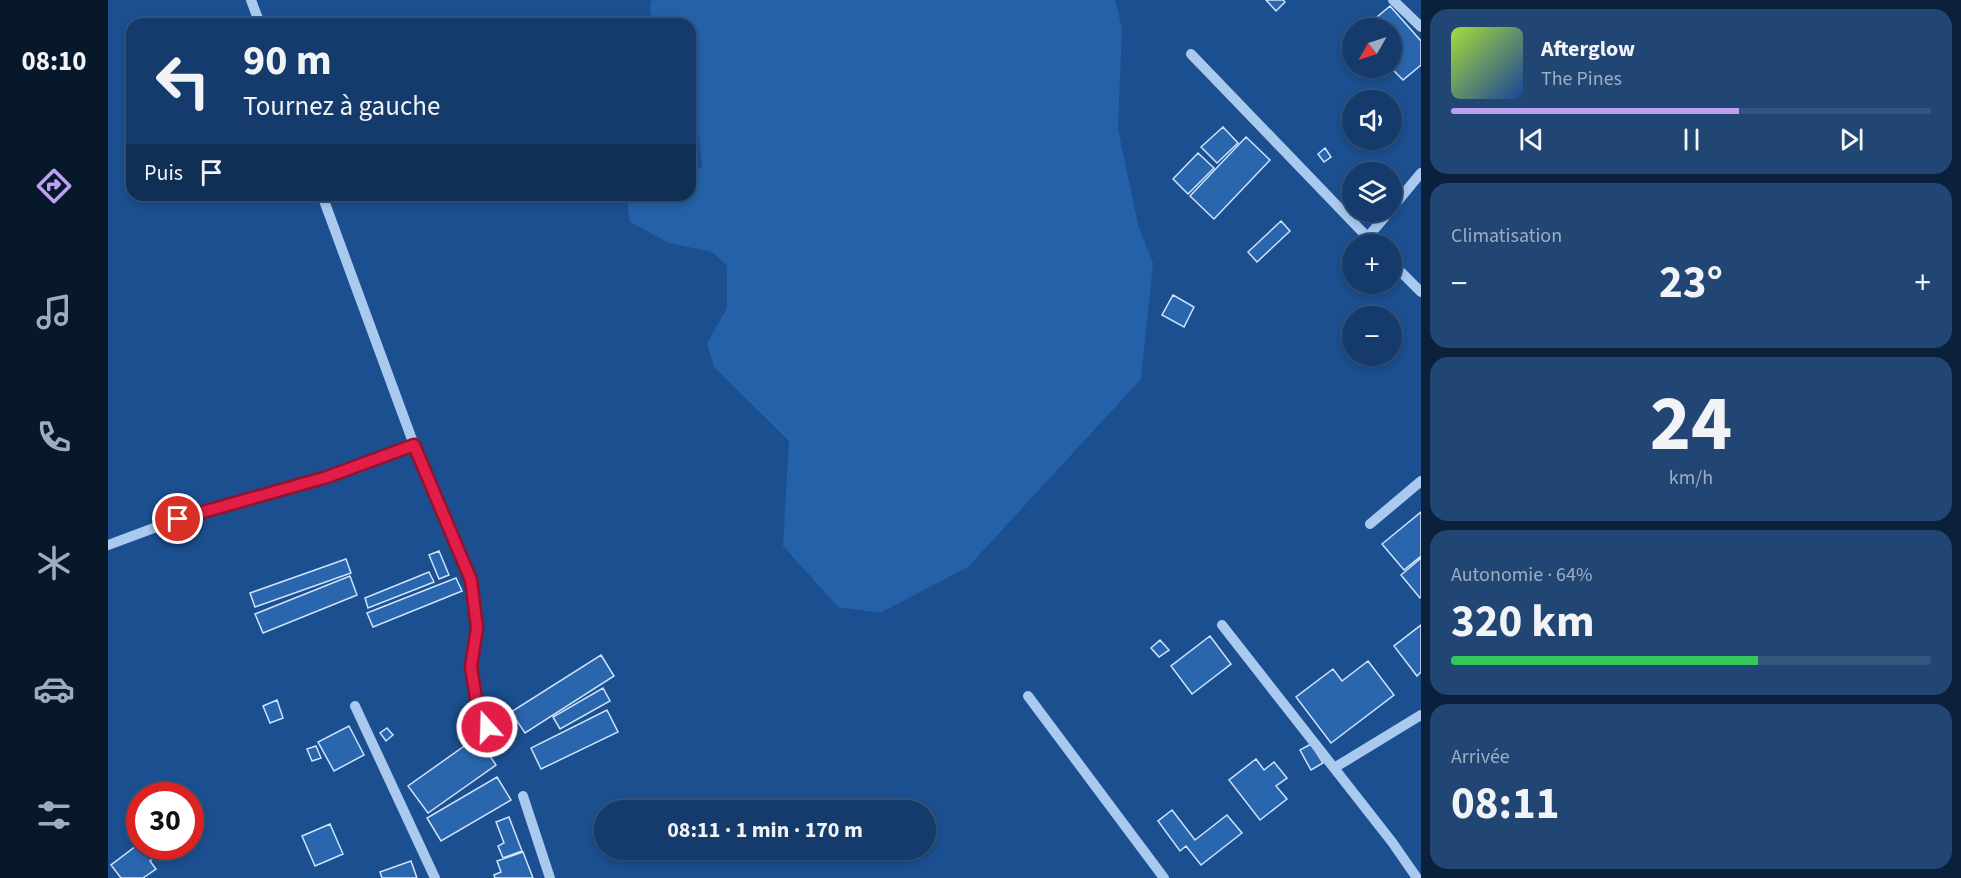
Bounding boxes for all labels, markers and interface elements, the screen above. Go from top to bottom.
north arrow [1342,18,1402,78]
map controls [1342,18,1402,366]
text: 90 m [243,31,332,91]
text: Afterglow [1541,33,1635,65]
text: 08:10 [21,42,87,81]
icon: left [144,42,222,120]
text: The Pines [1541,65,1622,93]
text: Tournez à gauche [243,87,440,126]
button: sound [1342,90,1402,150]
icon: previous [1515,123,1548,156]
icon: pause [1675,123,1708,156]
icon: next [1835,123,1868,156]
icon: arrive [195,156,228,189]
text: Puis [144,157,183,189]
button: layers [1342,162,1402,222]
icon: directions [33,165,75,207]
text: Climatisation [1451,222,1562,250]
button: + [1342,234,1402,294]
text: 23° [1659,251,1723,315]
text: − [1451,260,1467,307]
text: + [1915,260,1931,307]
icon: music [33,291,75,333]
button: − [1342,306,1402,366]
text: 24 [1650,369,1732,480]
icon: phone [33,416,75,458]
text: km/h [1669,464,1713,492]
pin [152,493,203,544]
icon: arrive [161,502,194,535]
icon: climate [33,542,75,584]
text: Autonomie · 64% [1451,561,1592,589]
text: 320 km [1451,590,1595,654]
icon: car [33,668,75,710]
position arrow [455,695,519,759]
text: Arrivée [1451,743,1510,771]
text: 08:11 [1451,772,1560,836]
speed limit sign: 30 [126,782,204,860]
icon: filters [33,794,75,836]
text: 08:11 · 1 min · 170 m [667,814,863,846]

